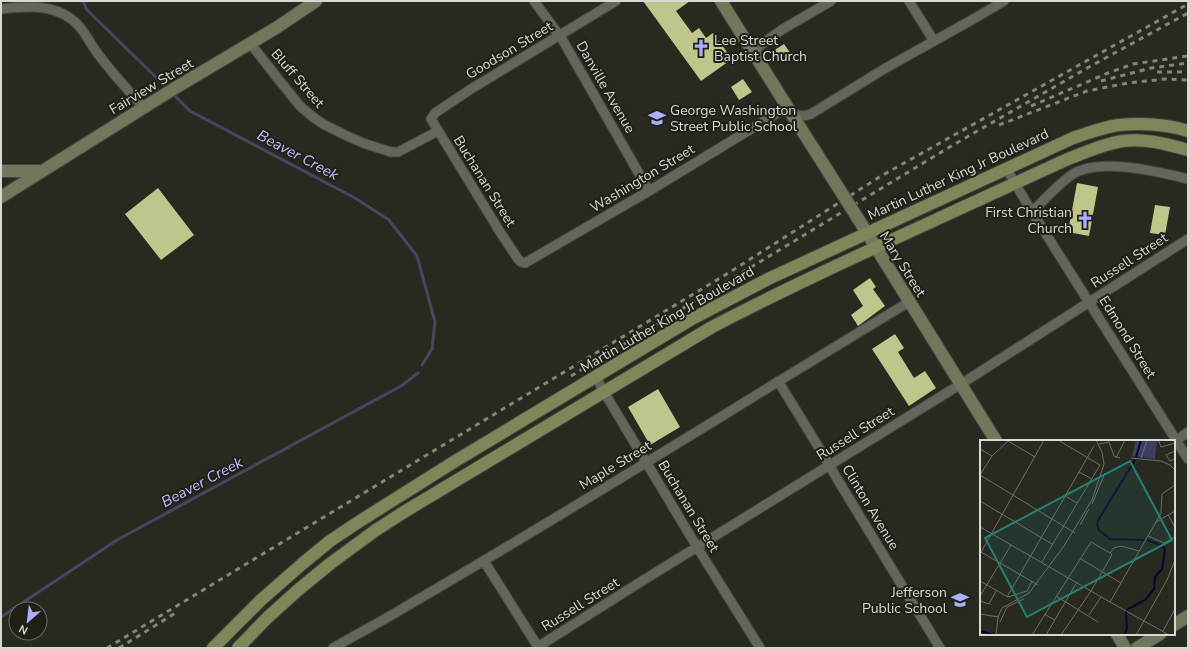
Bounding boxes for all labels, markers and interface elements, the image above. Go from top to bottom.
street label: Goodson Street [462,17,556,84]
place label: Lee Street Baptist Church [714,31,807,66]
street label: Danville Avenue [572,38,640,137]
church icon: Lee Street Baptist Church [691,38,711,58]
street label: Bluff Street [267,45,329,112]
street label: Fairview Street [106,54,197,119]
place label: George Washington Street Public School [670,101,798,136]
school or university icon: George Washington Street Public School [647,108,667,128]
street label: Martin Luther King Jr Boulevard [865,124,1052,225]
water label: Beaver Creek [254,125,343,185]
street label: Buchanan Street [449,132,520,231]
street label: Washington Street [587,140,698,217]
place label: First Christian Church [985,203,1072,238]
church icon: First Christian Church [1075,210,1095,230]
street label: Mary Street [875,228,930,301]
street label: Russell Street [1087,228,1172,292]
street label: Martin Luther King Jr Boulevard [577,262,758,377]
street label: Edmond Street [1095,292,1161,382]
street label: Russell Street [813,402,898,465]
street label: Maple Street [576,436,655,494]
inset map [980,440,1175,635]
water label: Beaver Creek [158,452,247,512]
street label: Buchanan Street [654,457,724,556]
street label: Clinton Avenue [838,461,904,554]
street label: Russell Street [538,573,623,636]
place label: Jefferson Public School [862,583,948,618]
school or university icon: Jefferson Public School [950,590,970,610]
north arrow [8,601,48,641]
text: N [16,621,31,638]

